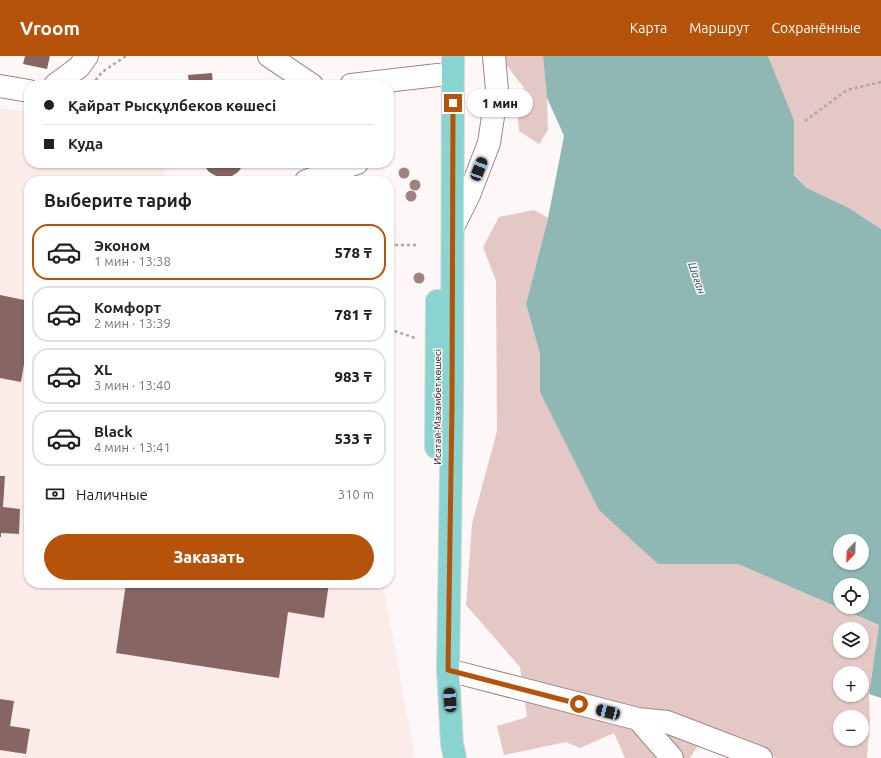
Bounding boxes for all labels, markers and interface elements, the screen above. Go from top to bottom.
text: Vroom [20,17,80,39]
text: Карта [630,20,667,36]
text: Маршрут [689,20,750,36]
text: Сохранённые [772,20,861,36]
callout: 1 мин [467,89,533,117]
route end [444,94,462,112]
text: 1 мин [482,96,518,110]
text: Қайрат Рысқұлбеков көшесі [68,97,276,114]
text: Куда [68,135,103,152]
car [469,156,489,182]
text: Выберите тариф [44,190,192,210]
icon: car [46,234,82,270]
text: Эконом [94,237,150,254]
text: 578 ₸ [335,244,372,261]
text: 1 мин · 13:38 [94,254,171,268]
water label: Шаған [686,261,708,295]
icon: car [46,296,82,332]
text: Комфорт [94,299,161,316]
text: 781 ₸ [335,306,372,323]
text: 2 мин · 13:39 [94,316,171,330]
street label: Исатай-Махамбет көшесі [432,349,443,465]
icon: car [46,358,82,394]
text: XL [94,361,112,378]
text: 983 ₸ [335,368,372,385]
text: 3 мин · 13:40 [94,378,171,392]
icon: car [46,420,82,456]
text: Black [94,423,133,440]
text: 533 ₸ [335,430,372,447]
text: 4 мин · 13:41 [94,440,171,454]
icon: cash [44,483,66,505]
text: Наличные [76,486,148,503]
text: 310 m [338,487,374,501]
button: Заказать [44,534,374,580]
north arrow [833,534,869,570]
map controls [833,534,869,746]
button: locate [833,578,869,614]
button: layers [833,622,869,658]
button: + [833,666,869,702]
car [443,688,457,712]
route start [570,695,588,713]
car [595,703,621,721]
button: − [833,710,869,746]

